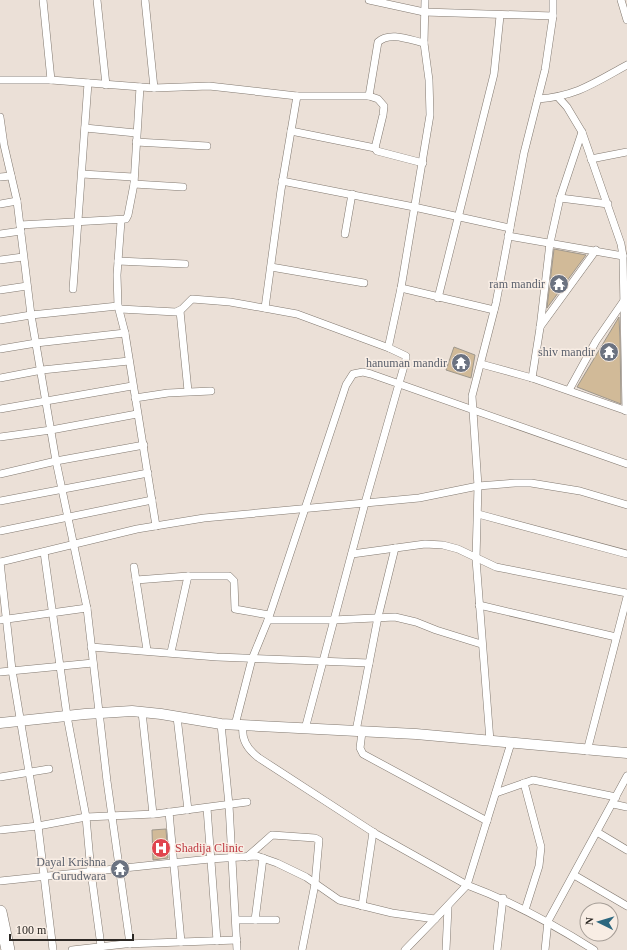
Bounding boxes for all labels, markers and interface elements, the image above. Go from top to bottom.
temple icon: ram mandir [548,273,570,295]
place label: ram mandir [489,277,545,291]
temple icon: shiv mandir [598,341,620,363]
place label: shiv mandir [538,345,595,359]
temple icon: hanuman mandir [450,352,472,374]
place label: hanuman mandir [366,356,447,370]
hospital icon: Shadija Clinic [150,837,172,859]
place label: Shadija Clinic [175,841,243,855]
place label: Dayal Krishna Gurudwara [36,855,107,883]
temple icon: Dayal Krishna Gurudwara [109,858,131,880]
north arrow [579,902,619,942]
scale bar [10,916,133,942]
text: N [583,917,595,926]
text: 100 m [16,923,47,937]

